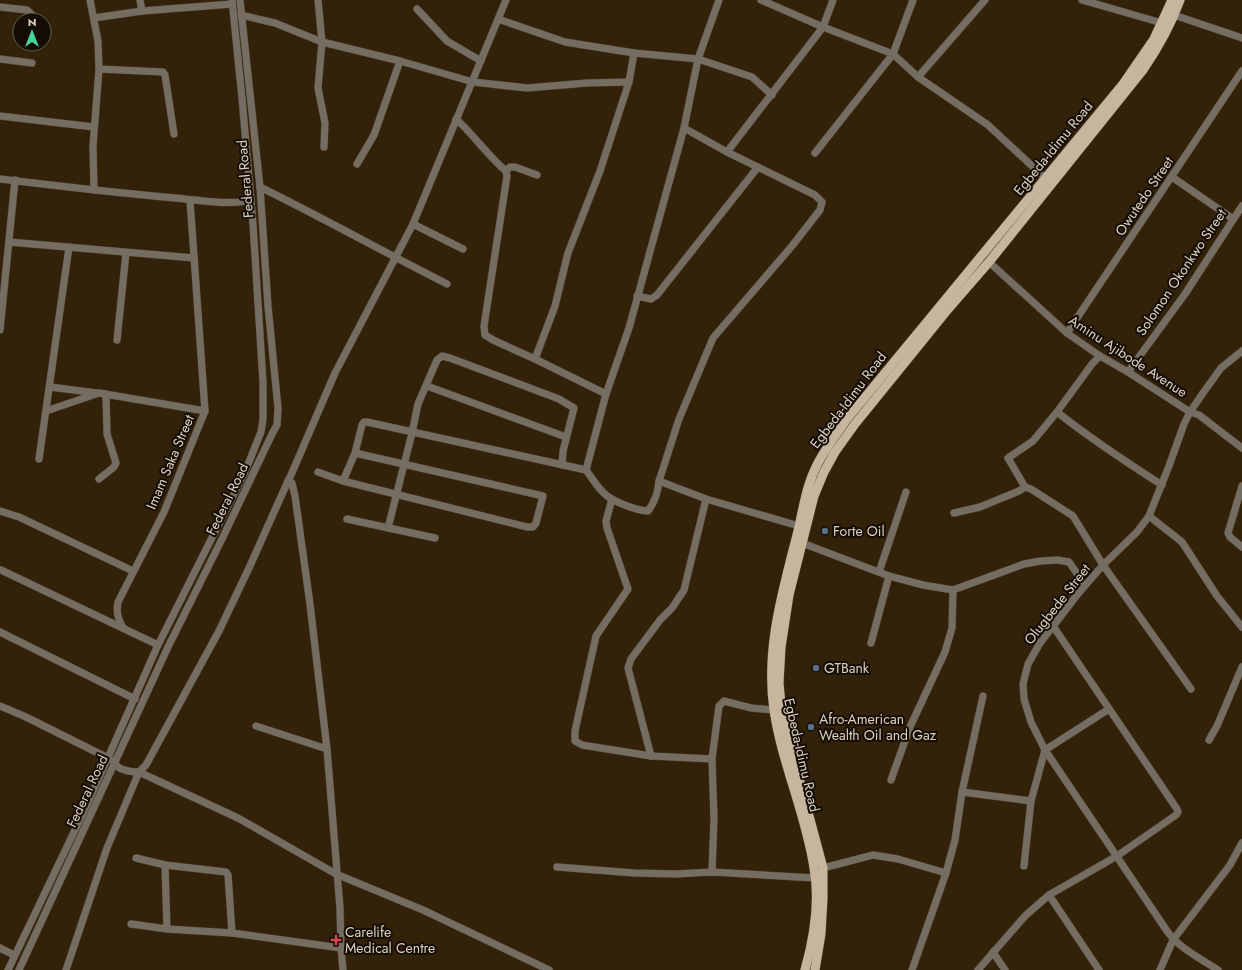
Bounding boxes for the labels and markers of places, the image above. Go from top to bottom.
place label: Forte Oil [833,521,885,541]
marker: Forte Oil [820,526,830,536]
place label: GTBank [824,658,870,678]
marker: GTBank [811,663,821,673]
place label: Afro-American Wealth Oil and Gaz [819,709,937,745]
marker: Afro-American Wealth Oil and Gaz [806,722,816,732]
place label: Carelife Medical Centre [345,922,435,958]
marker: Carelife Medical Centre [330,934,342,946]

